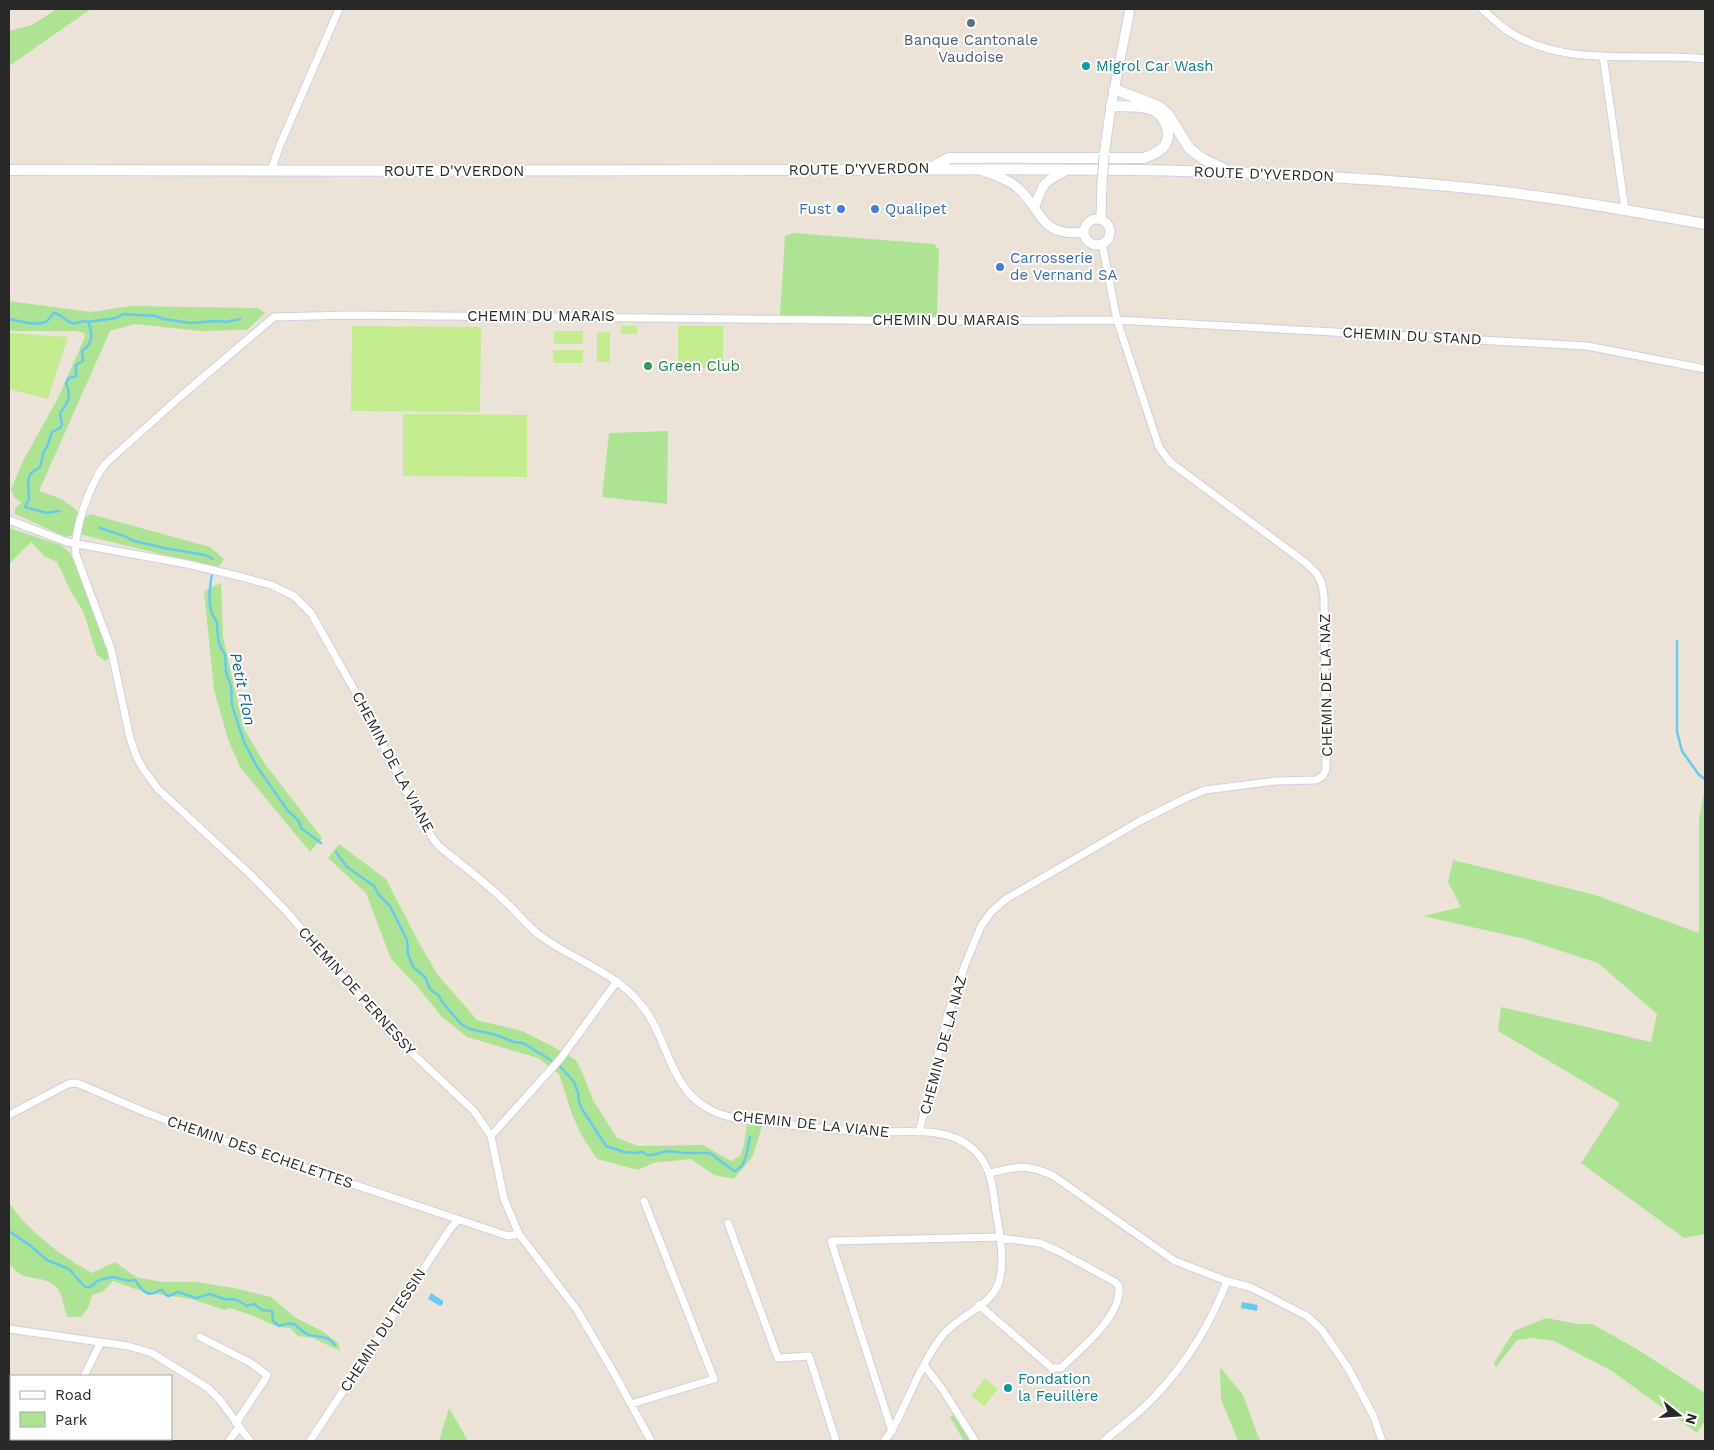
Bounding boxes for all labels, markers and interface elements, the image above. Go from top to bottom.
marker: Banque Cantonale Vaudoise [965,17,977,29]
place label: Banque Cantonale Vaudoise [904,31,1038,66]
place label: Migrol Car Wash [1096,57,1214,75]
marker: Migrol Car Wash [1080,60,1092,72]
street label: ROUTE D'YVERDON [789,159,929,179]
street label: ROUTE D'YVERDON [384,162,524,180]
street label: ROUTE D'YVERDON [1193,163,1335,185]
place label: Fust [799,200,832,218]
place label: Qualipet [885,200,947,218]
marker: Fust [835,203,847,215]
marker: Qualipet [869,203,881,215]
place label: Carrosserie de Vernand SA [1010,249,1118,284]
marker: Carrosserie de Vernand SA [994,261,1006,273]
street label: CHEMIN DU MARAIS [467,307,615,325]
street label: CHEMIN DU MARAIS [872,311,1020,329]
street label: CHEMIN DU STAND [1342,323,1482,349]
place label: Green Club [658,357,740,375]
marker: Green Club [642,360,654,372]
street label: CHEMIN DE LA NAZ [1316,613,1336,757]
water label: Petit Flon [226,651,260,727]
street label: CHEMIN DE LA VIANE [348,688,438,836]
street label: CHEMIN DE PERNESSY [295,923,420,1059]
street label: CHEMIN DE LA NAZ [916,973,970,1117]
street label: CHEMIN DE LA VIANE [732,1107,890,1141]
street label: CHEMIN DES ECHELETTES [165,1112,355,1192]
street label: CHEMIN DU TESSIN [336,1265,430,1395]
place label: Fondation la Feuillère [1018,1370,1098,1405]
legend [10,1375,172,1440]
marker: Fondation la Feuillère [1002,1382,1014,1394]
text: Road [55,1386,92,1404]
north arrow [1654,1390,1704,1440]
text: Park [55,1411,88,1429]
text: N [1682,1412,1701,1426]

